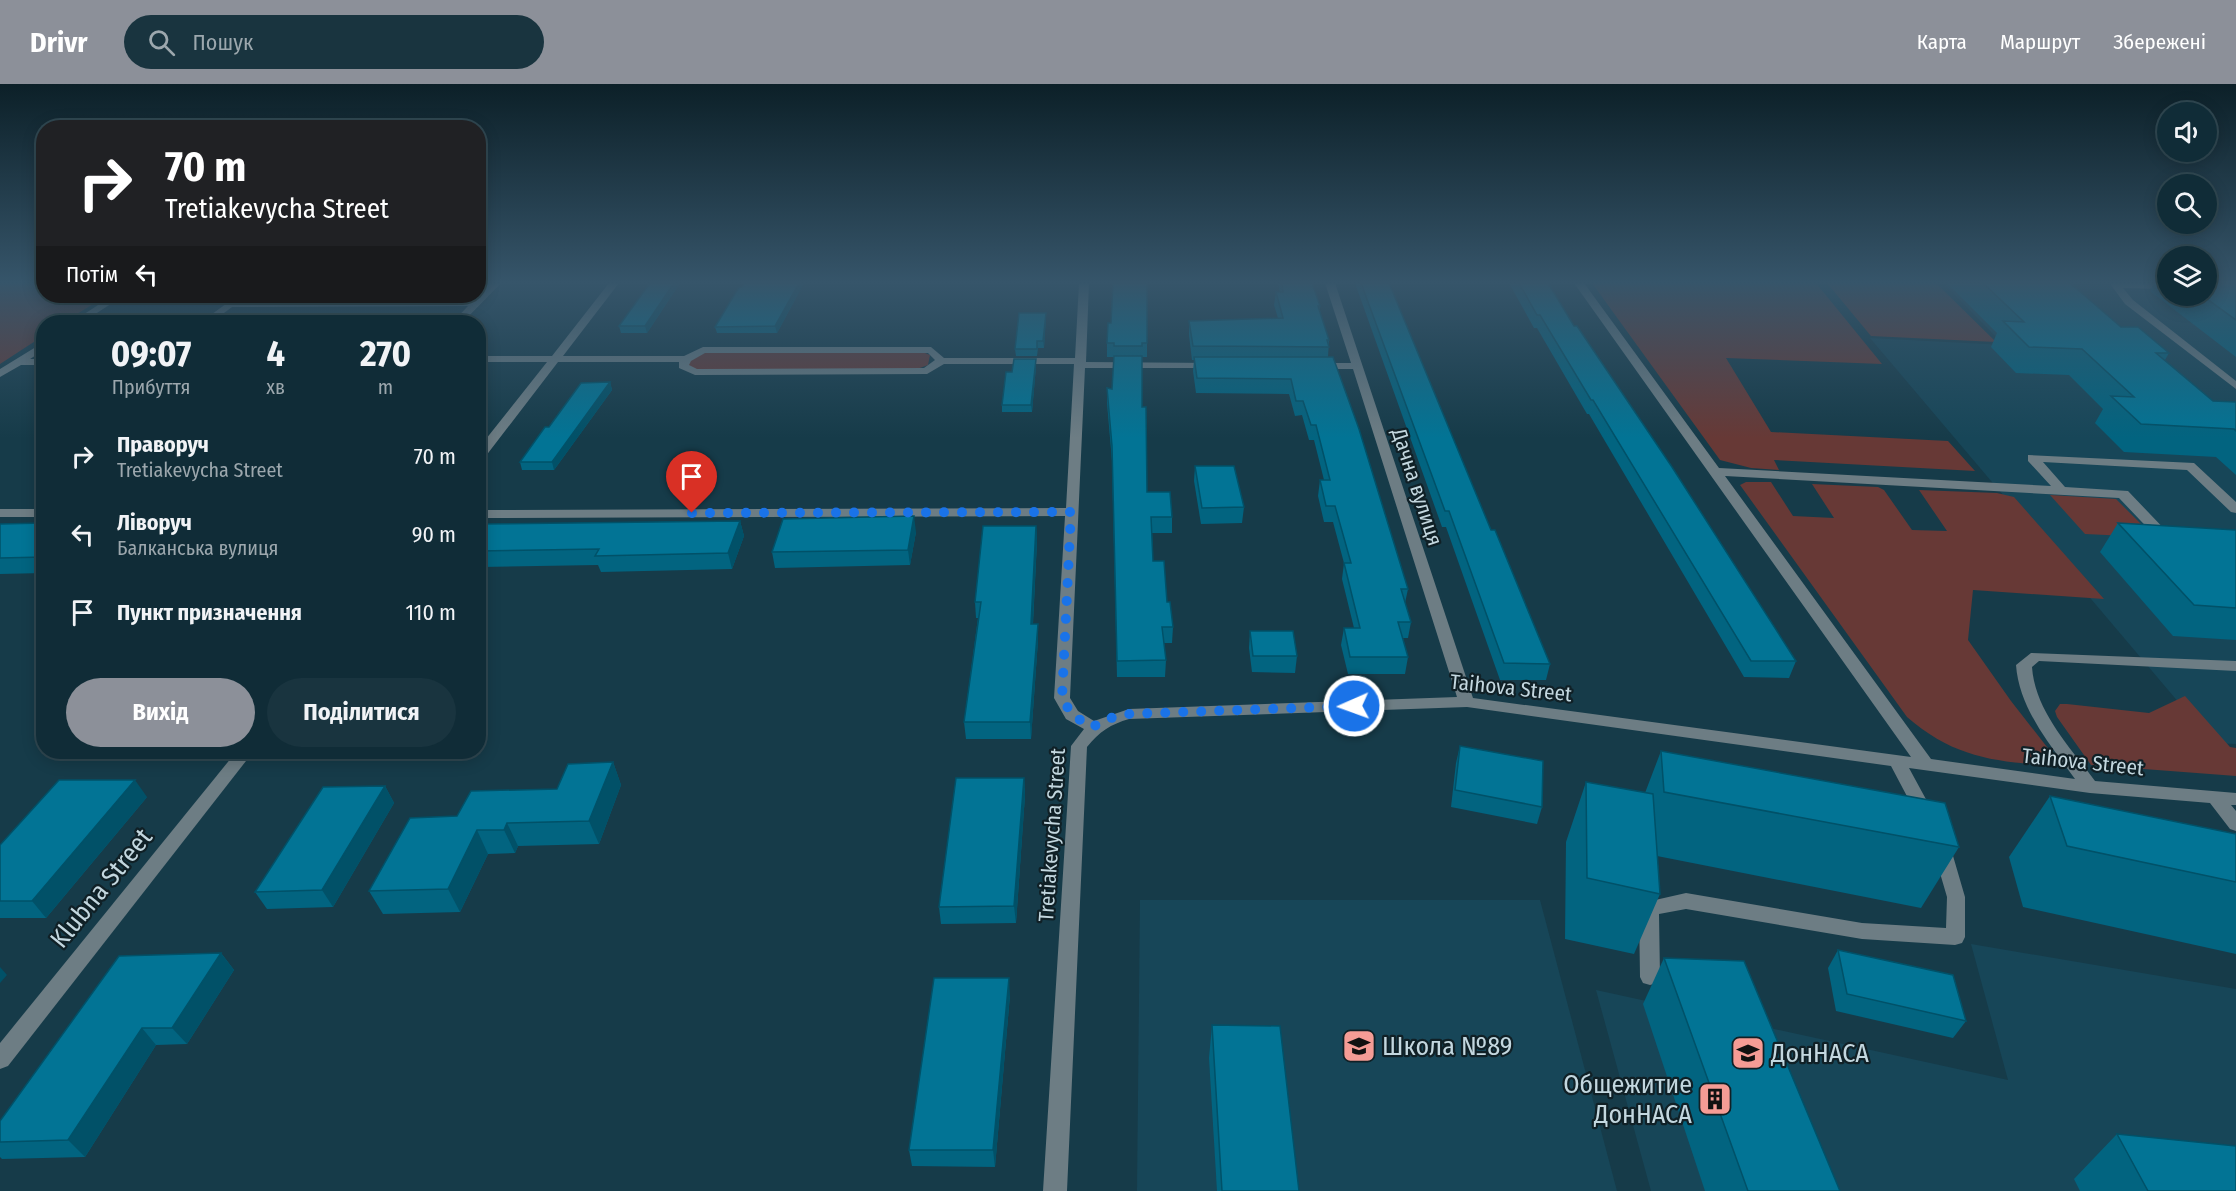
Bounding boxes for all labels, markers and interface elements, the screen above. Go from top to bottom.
search box [124,15,544,69]
text: Drivr [30,26,88,59]
icon: search [145,26,178,59]
text: Пошук [193,29,253,56]
text: Карта [1917,29,1967,55]
text: Маршрут [2000,29,2080,55]
text: Збережені [2113,29,2206,55]
map controls [2157,102,2217,306]
button: sound [2157,102,2217,162]
text: 70 m [165,142,246,192]
icon: right [66,144,144,222]
button: search [2157,174,2217,234]
text: Tretiakevycha Street [165,193,389,225]
button: layers [2157,246,2217,306]
icon: left [130,258,163,291]
text: Потім [66,261,118,288]
text: 09:07 [111,332,191,376]
text: 4 [266,332,285,376]
text: 270 [360,332,411,376]
text: Прибуття [112,375,190,399]
text: хв [266,375,285,399]
text: m [378,375,393,399]
street label: Дачна вулиця [1386,424,1448,549]
text: Праворуч [117,431,209,458]
icon: right [66,440,99,473]
text: 70 m [414,443,456,470]
pin [666,451,717,513]
text: Tretiakevycha Street [117,458,283,482]
icon: arrive [675,460,708,493]
text: Ліворуч [117,509,192,536]
icon: left [66,518,99,551]
text: 90 m [412,521,456,548]
text: Балканська вулиця [117,536,279,560]
icon: arrive [66,596,99,629]
text: Пункт призначення [117,599,302,626]
text: 110 m [406,599,456,626]
street label: Taihova Street [1449,669,1573,707]
position arrow [1322,674,1386,738]
button: Вихід [66,678,255,747]
button: Поділитися [267,678,456,747]
street label: Taihova Street [2021,743,2145,781]
street label: Tretiakevycha Street [1033,747,1071,923]
street label: Klubna Street [44,822,159,954]
school or university icon: Школа №89 [1341,1028,1377,1064]
place label: Школа №89 [1382,1031,1512,1062]
school or university icon: ДонНАСА [1730,1035,1766,1071]
place label: ДонНАСА [1770,1038,1869,1069]
place label: Общежитие ДонНАСА [1563,1069,1692,1130]
building icon: Общежитие ДонНАСА [1697,1081,1733,1117]

